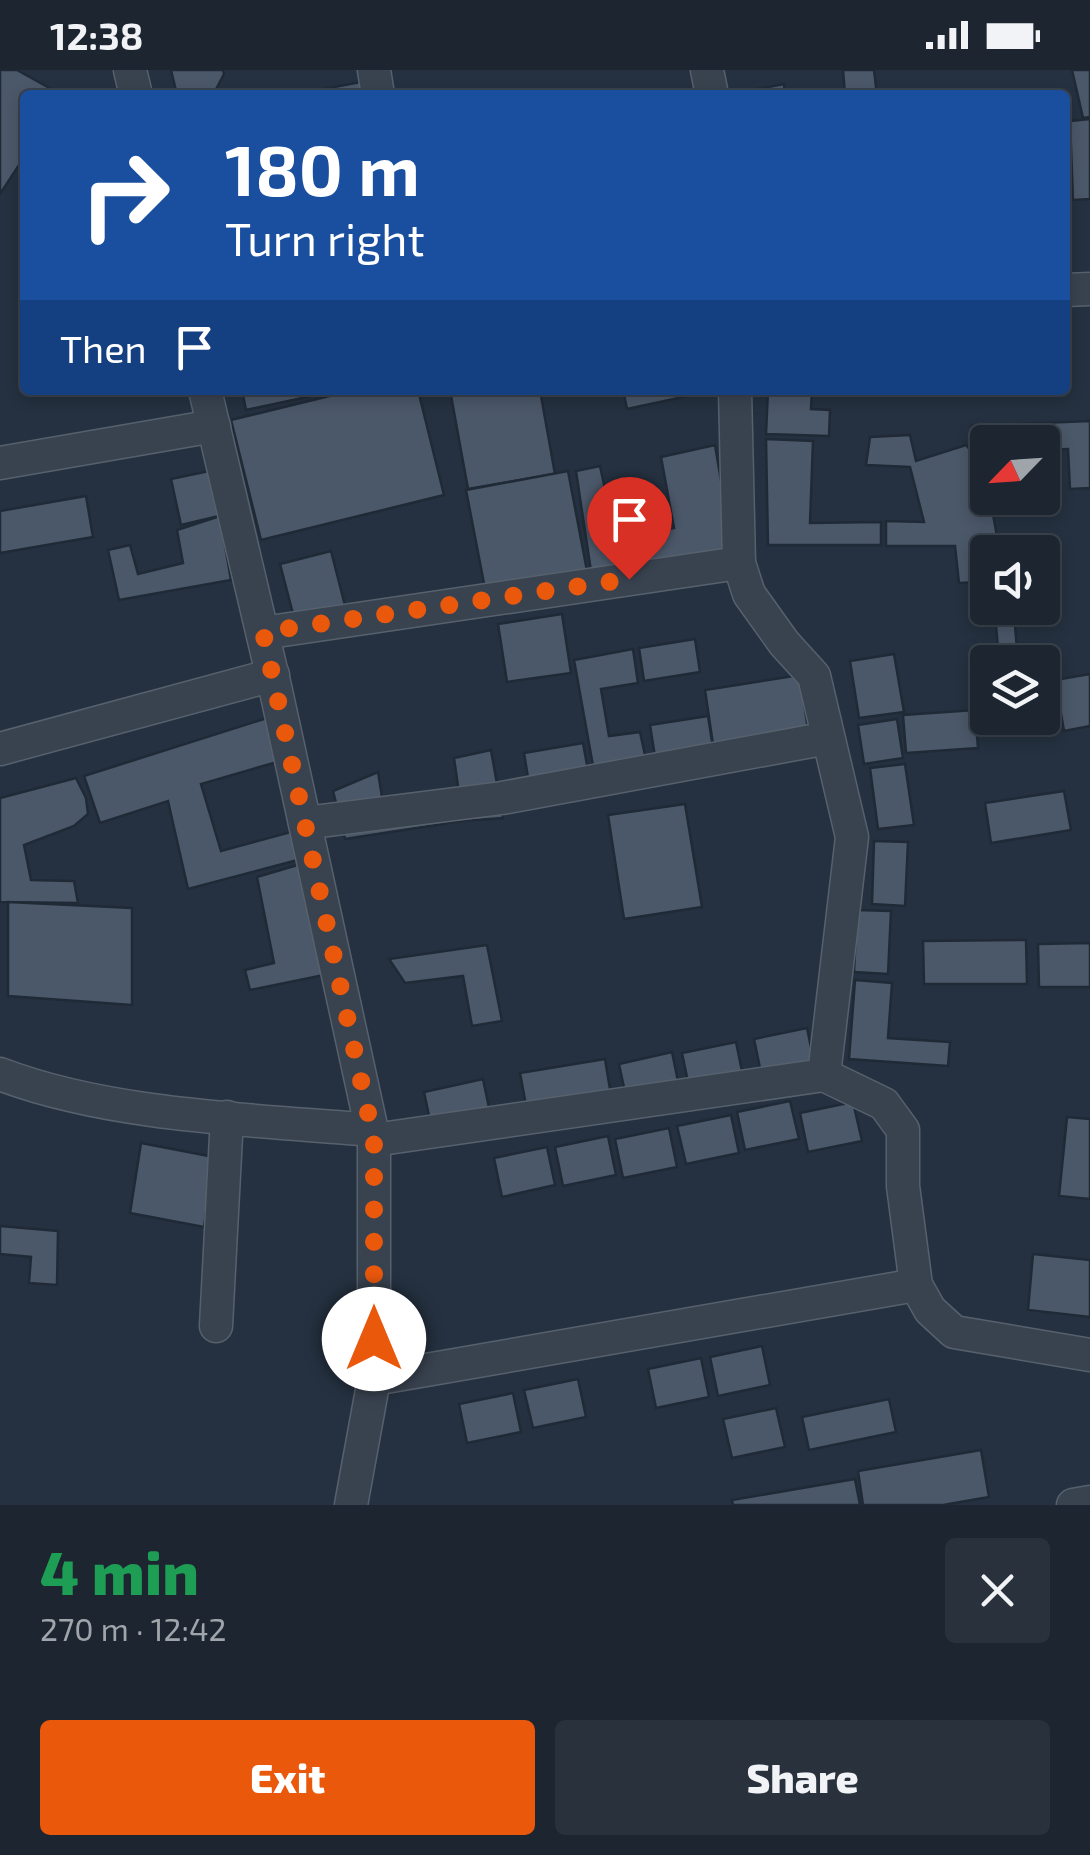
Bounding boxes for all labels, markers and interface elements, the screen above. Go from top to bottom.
text: 12:38 [50,12,143,58]
text: 180 m [225,126,420,210]
icon: right [60,130,190,260]
text: Turn right [225,211,425,265]
icon: arrive [167,320,222,375]
text: Then [60,325,147,371]
north arrow [970,425,1060,515]
map controls [970,425,1060,735]
pin [587,477,672,580]
icon: arrive [602,492,657,547]
button: sound [970,535,1060,625]
button: layers [970,645,1060,735]
position arrow [322,1287,426,1391]
text: 4 min [40,1535,199,1607]
button: close [945,1538,1050,1643]
text: 270 m · 12:42 [40,1609,227,1647]
button: Exit [40,1720,535,1835]
button: Share [555,1720,1050,1835]

